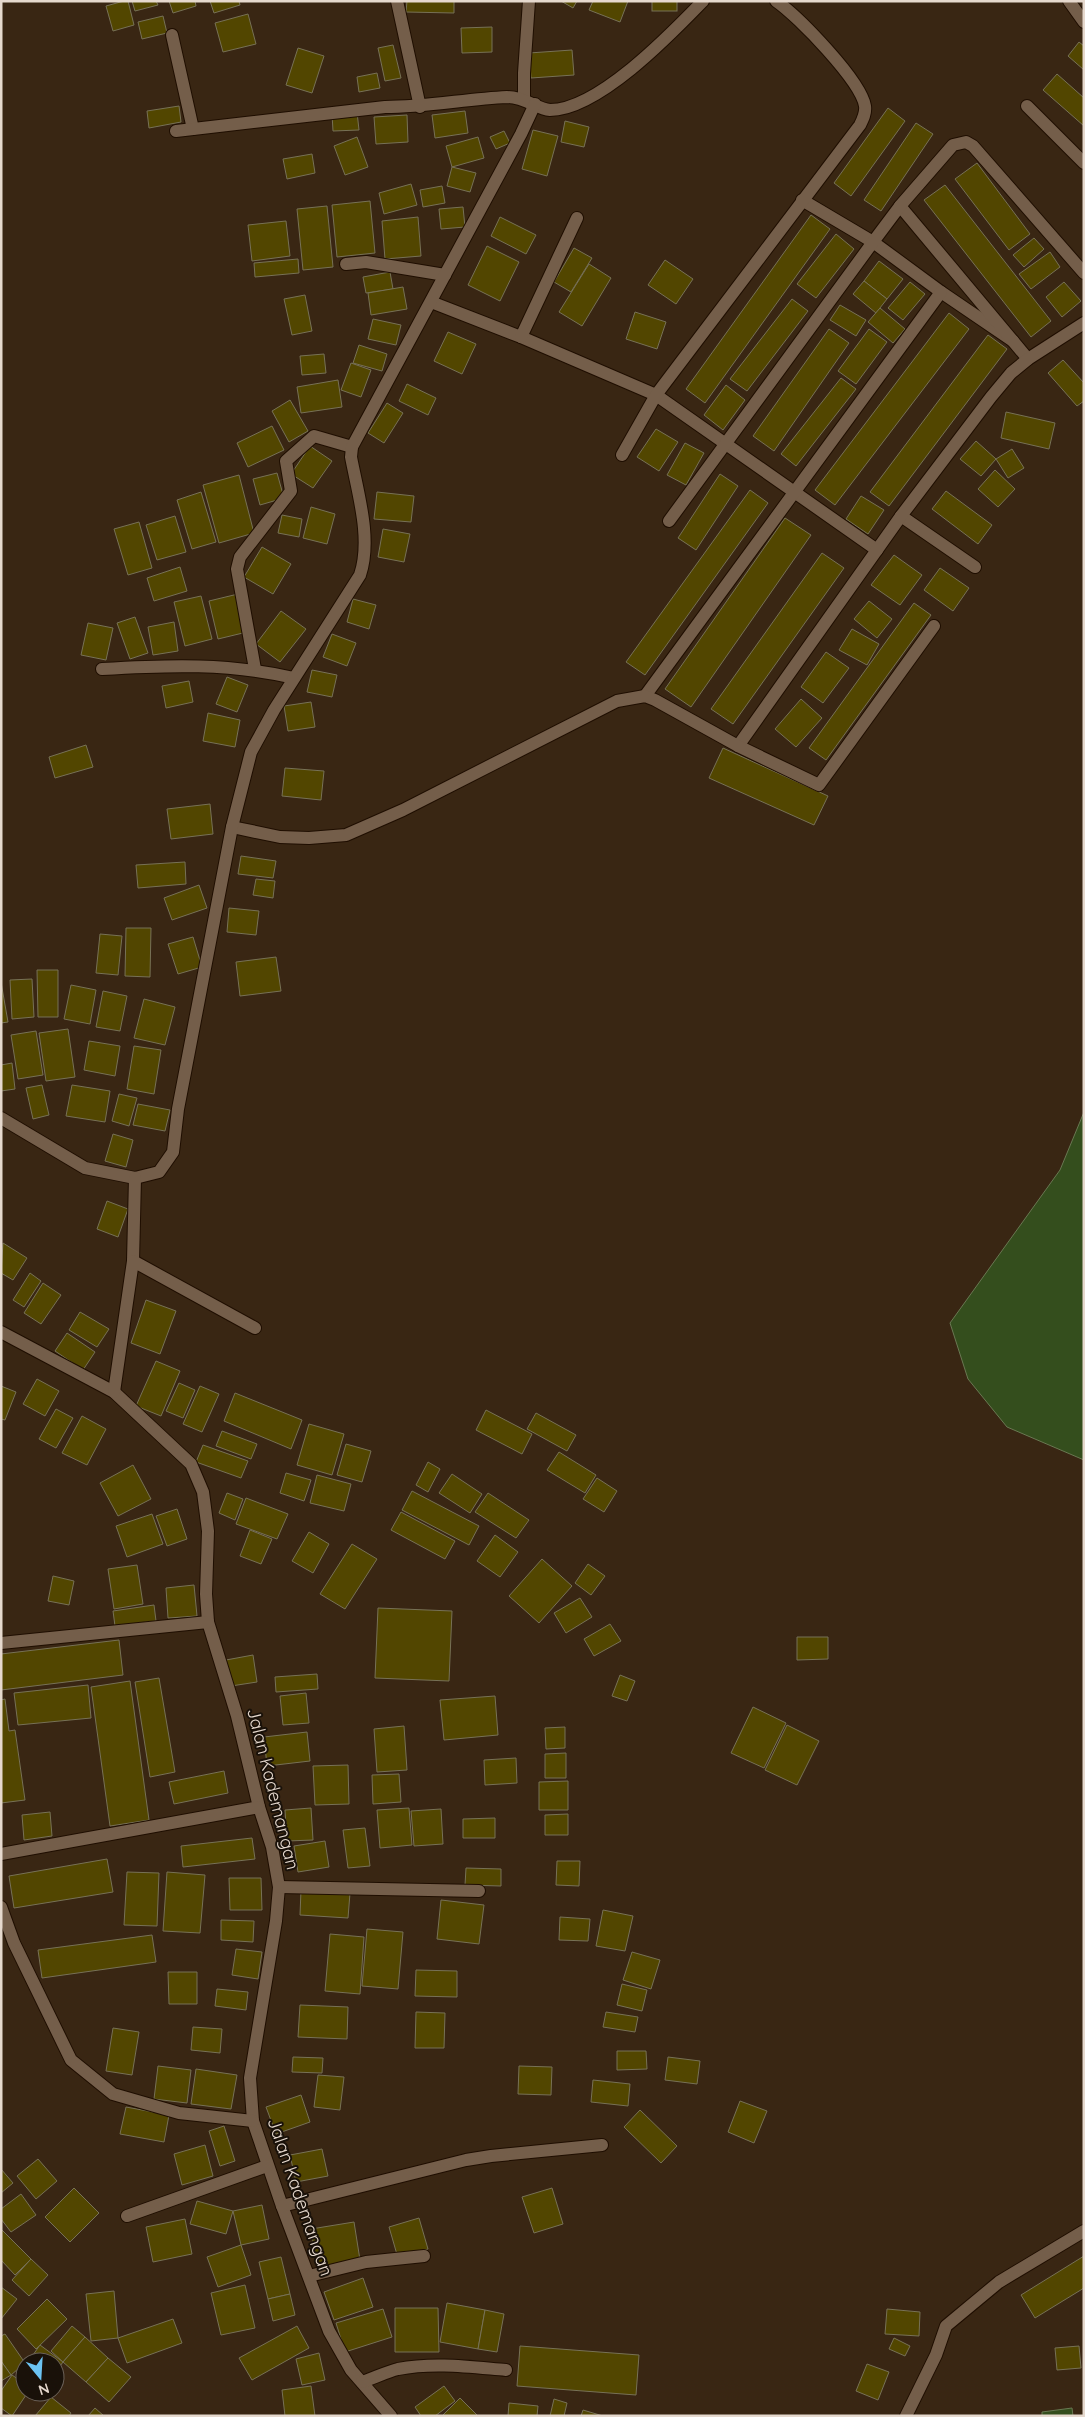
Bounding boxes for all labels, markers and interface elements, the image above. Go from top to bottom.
street label: Jalan Kademangan [242,1706,305,1872]
street label: Jalan Kademangan [263,2115,338,2279]
north arrow [15,2352,65,2402]
text: N [36,2379,52,2400]

